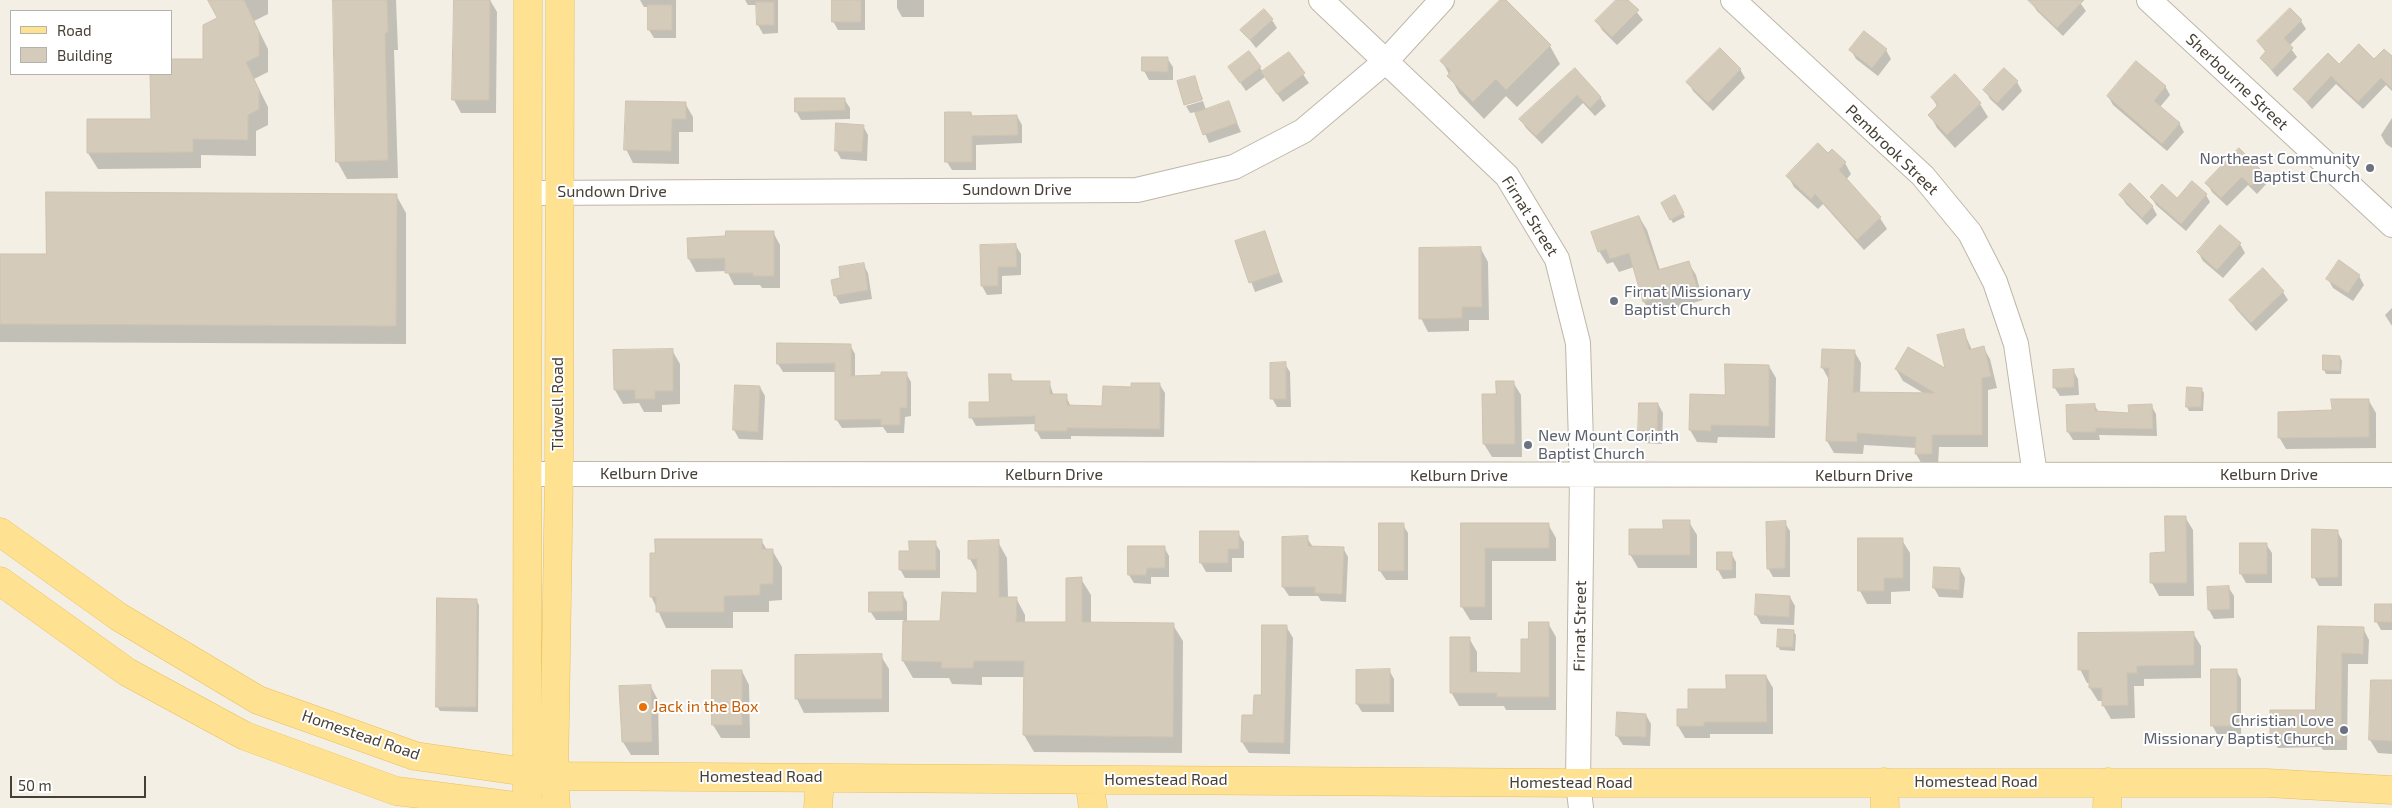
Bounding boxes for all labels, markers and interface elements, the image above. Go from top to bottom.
legend [10,10,172,75]
text: Road [57,21,92,39]
street label: Sherbourne Street [2182,30,2292,134]
text: Building [57,46,112,64]
street label: Pembrook Street [1842,101,1942,199]
place label: Northeast Community Baptist Church [2199,149,2360,187]
marker: Northeast Community Baptist Church [2364,162,2376,174]
street label: Firnat Street [1498,172,1562,260]
street label: Sundown Drive [962,180,1072,200]
street label: Sundown Drive [557,182,667,202]
place label: Firnat Missionary Baptist Church [1624,282,1751,320]
marker: Firnat Missionary Baptist Church [1608,295,1620,307]
street label: Tidwell Road [548,357,568,451]
place label: New Mount Corinth Baptist Church [1538,426,1679,464]
marker: New Mount Corinth Baptist Church [1522,439,1534,451]
street label: Kelburn Drive [600,464,698,484]
street label: Kelburn Drive [1005,465,1103,485]
street label: Kelburn Drive [2220,465,2318,485]
street label: Kelburn Drive [1410,466,1508,486]
street label: Kelburn Drive [1815,466,1913,486]
street label: Firnat Street [1570,580,1590,672]
place label: Jack in the Box [653,697,758,717]
marker: Jack in the Box [637,701,649,713]
street label: Homestead Road [299,706,423,764]
place label: Christian Love Missionary Baptist Church [2143,711,2334,749]
marker: Christian Love Missionary Baptist Church [2338,724,2350,736]
scale bar [12,766,149,798]
street label: Homestead Road [699,767,823,787]
street label: Homestead Road [1104,770,1228,790]
street label: Homestead Road [1914,772,2038,792]
street label: Homestead Road [1509,773,1633,793]
text: 50 m [18,776,52,794]

